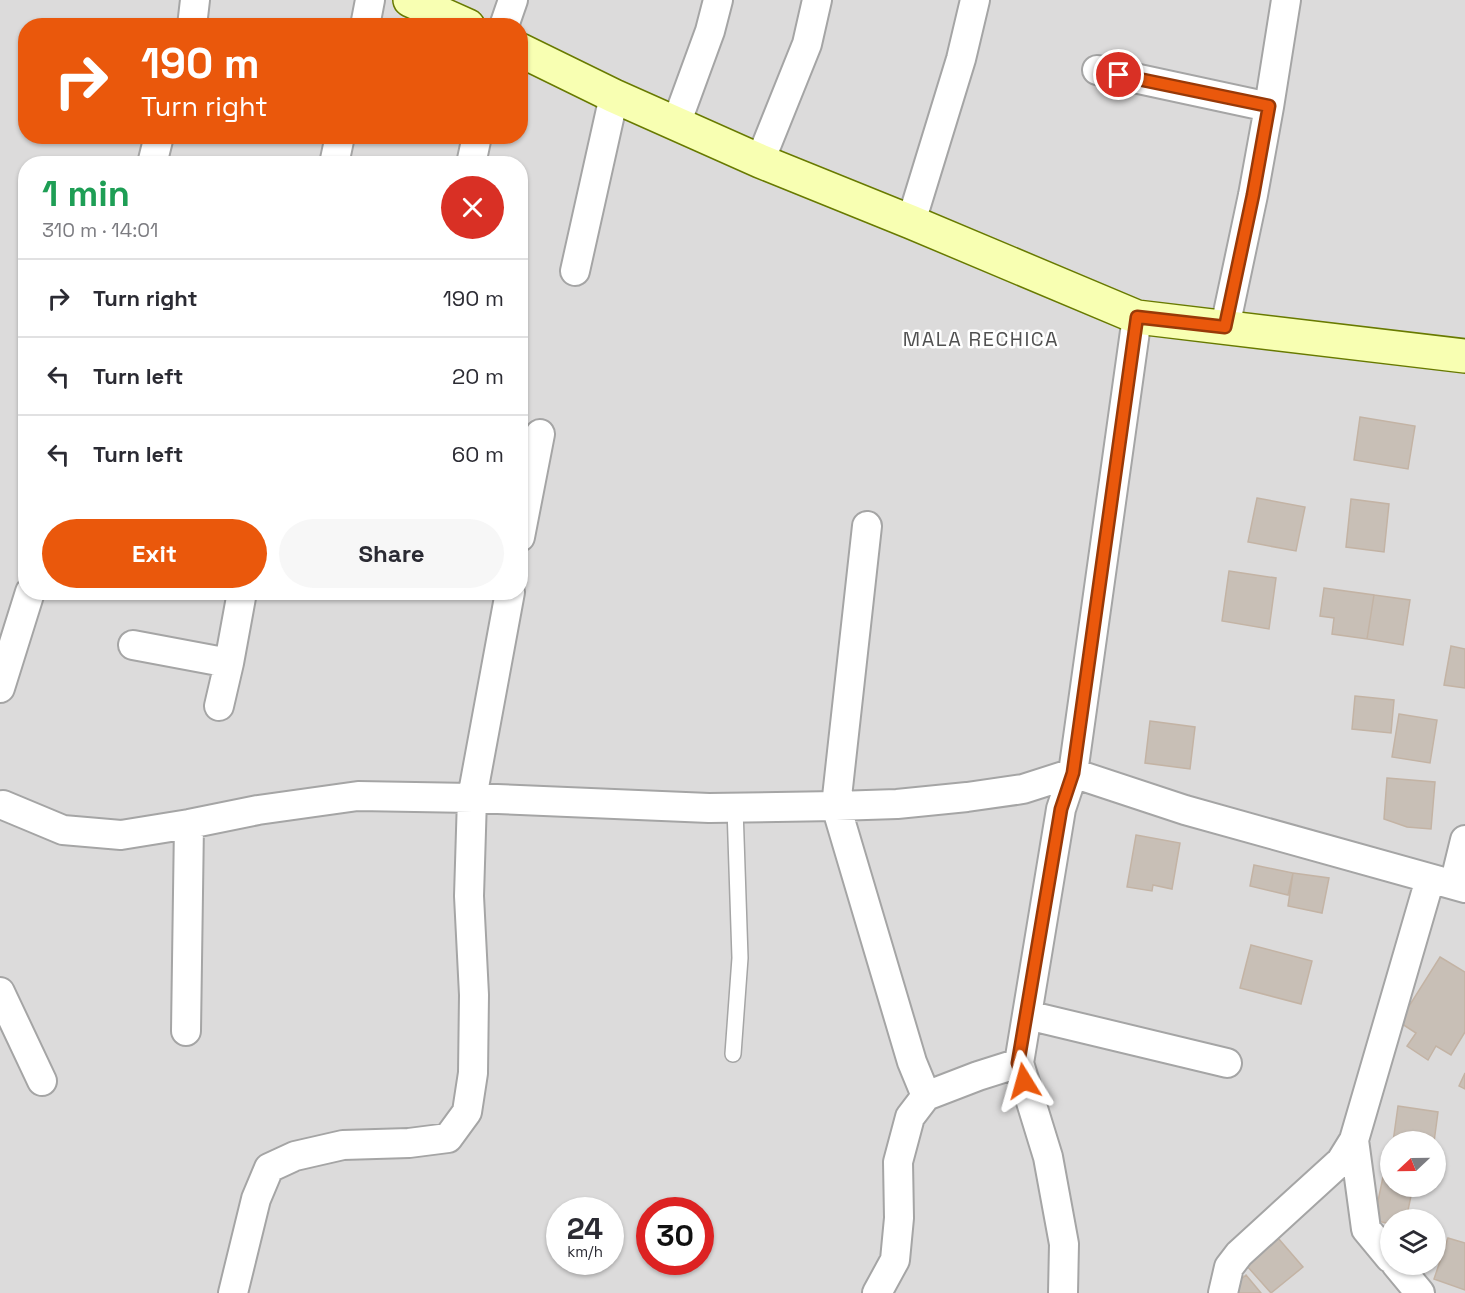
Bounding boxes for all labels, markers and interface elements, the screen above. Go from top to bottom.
text: 190 m [141,37,260,90]
icon: right [42,42,120,120]
pin [1093,49,1144,100]
icon: arrive [1102,58,1135,91]
text: Turn right [141,89,268,124]
text: 1 min [42,171,130,217]
button: close [441,176,504,239]
text: 310 m · 14:01 [42,217,158,243]
icon: right [42,282,75,315]
text: Turn right [93,284,198,312]
text: 190 m [443,284,504,312]
district label: MALA RECHICA [903,326,1059,352]
icon: left [42,360,75,393]
text: Turn left [93,362,183,390]
text: 20 m [452,362,504,390]
icon: left [42,438,75,471]
text: Turn left [93,440,183,468]
text: 60 m [452,440,504,468]
button: Exit [42,519,267,588]
button: Share [279,519,504,588]
position arrow [992,1049,1056,1113]
north arrow [1380,1131,1446,1197]
map controls [1380,1131,1446,1275]
speed limit sign: 30 [636,1197,714,1275]
text: 24 [567,1209,603,1248]
button: layers [1380,1209,1446,1275]
text: km/h [567,1242,603,1261]

